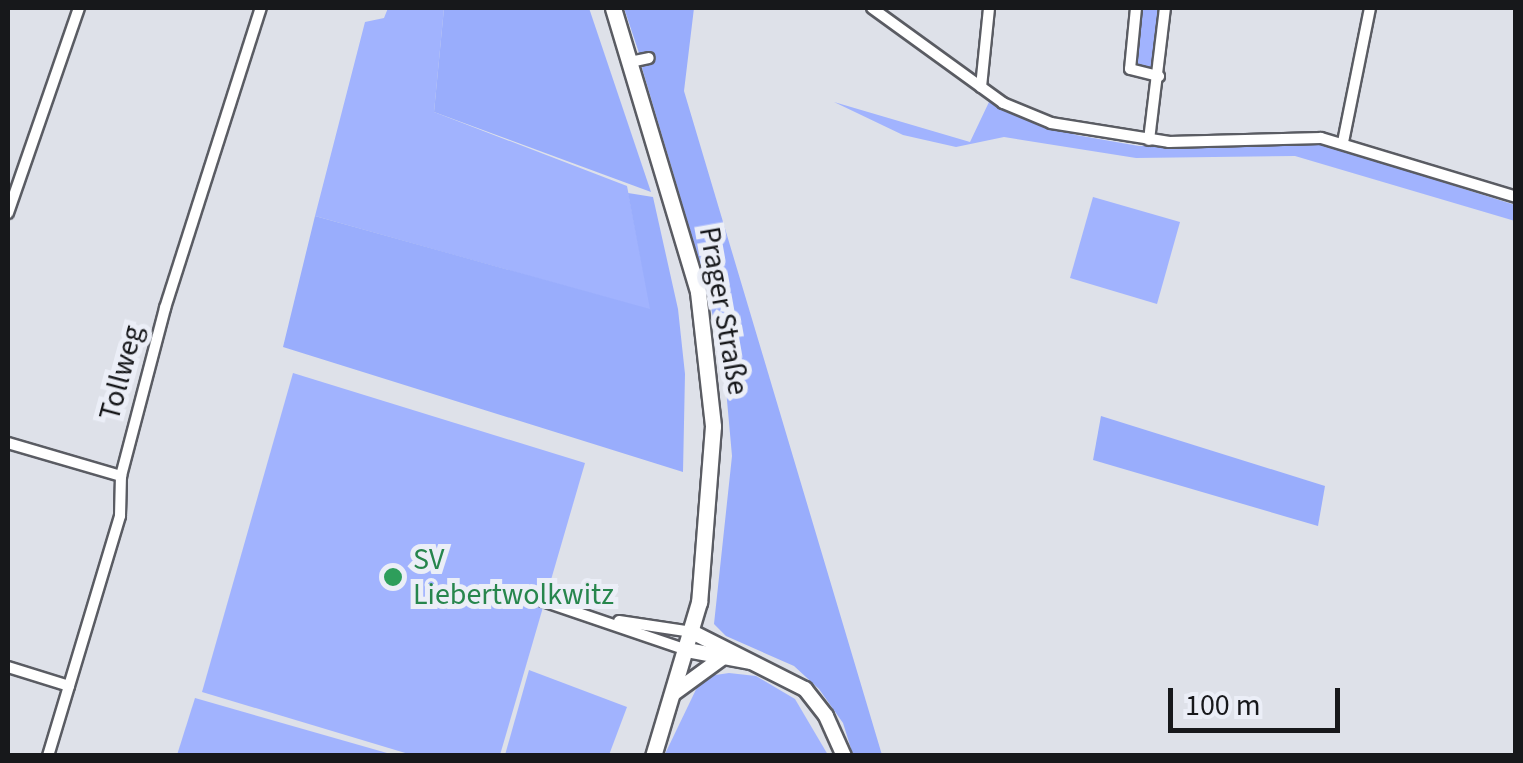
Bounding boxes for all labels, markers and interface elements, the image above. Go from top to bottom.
street label: Prager Straße [690,224,756,398]
street label: Tollweg [92,322,152,424]
place label: SV Liebertwolkwitz [413,542,614,612]
marker: SV Liebertwolkwitz [382,566,404,588]
scale bar [1173,668,1346,730]
text: 100 m [1185,684,1261,727]

